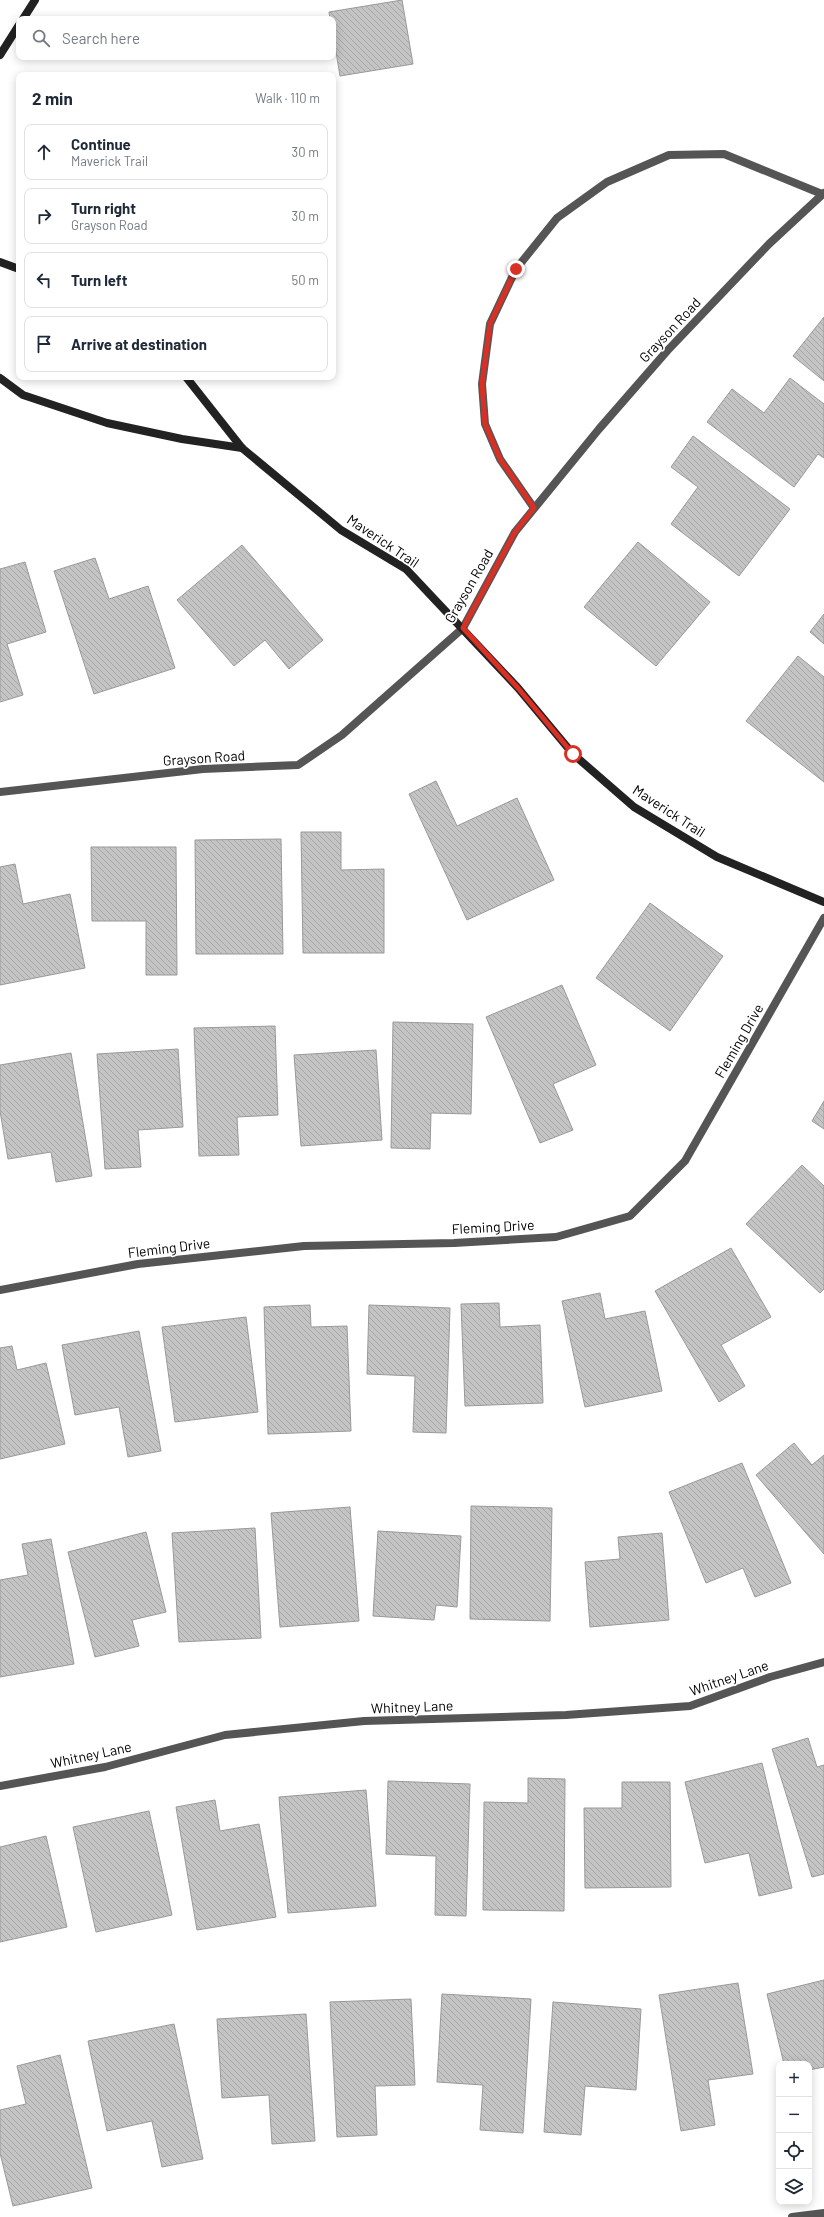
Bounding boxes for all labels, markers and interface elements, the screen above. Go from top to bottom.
search box [16,16,336,60]
icon: search [30,27,52,49]
text: Search here [62,29,140,47]
text: 2 min [32,88,73,108]
text: Walk · 110 m [255,90,320,106]
text: Continue [71,135,131,153]
icon: ahead [33,141,55,163]
text: 30 m [292,144,319,160]
text: Maverick Trail [71,153,148,169]
text: Turn right [71,199,136,217]
icon: right [33,205,55,227]
text: 30 m [292,208,319,224]
text: Grayson Road [71,217,148,233]
route end [507,260,525,278]
icon: left [33,269,55,291]
text: Turn left [71,271,127,289]
text: 50 m [292,272,319,288]
street label: Grayson Road [635,294,704,366]
icon: arrive [33,333,55,355]
text: Arrive at destination [71,335,207,353]
street label: Maverick Trail [344,510,422,571]
street label: Grayson Road [441,546,497,626]
route start [564,745,582,763]
street label: Grayson Road [162,746,246,769]
street label: Maverick Trail [630,781,709,840]
street label: Fleming Drive [711,1001,767,1081]
street label: Fleming Drive [451,1216,535,1237]
street label: Fleming Drive [127,1234,211,1261]
street label: Whitney Lane [687,1656,771,1699]
street label: Whitney Lane [370,1697,454,1716]
street label: Whitney Lane [49,1738,133,1771]
map controls [776,2061,812,2205]
button: + [776,2061,812,2097]
button: − [776,2097,812,2133]
button: locate [776,2133,812,2169]
button: layers [776,2169,812,2205]

